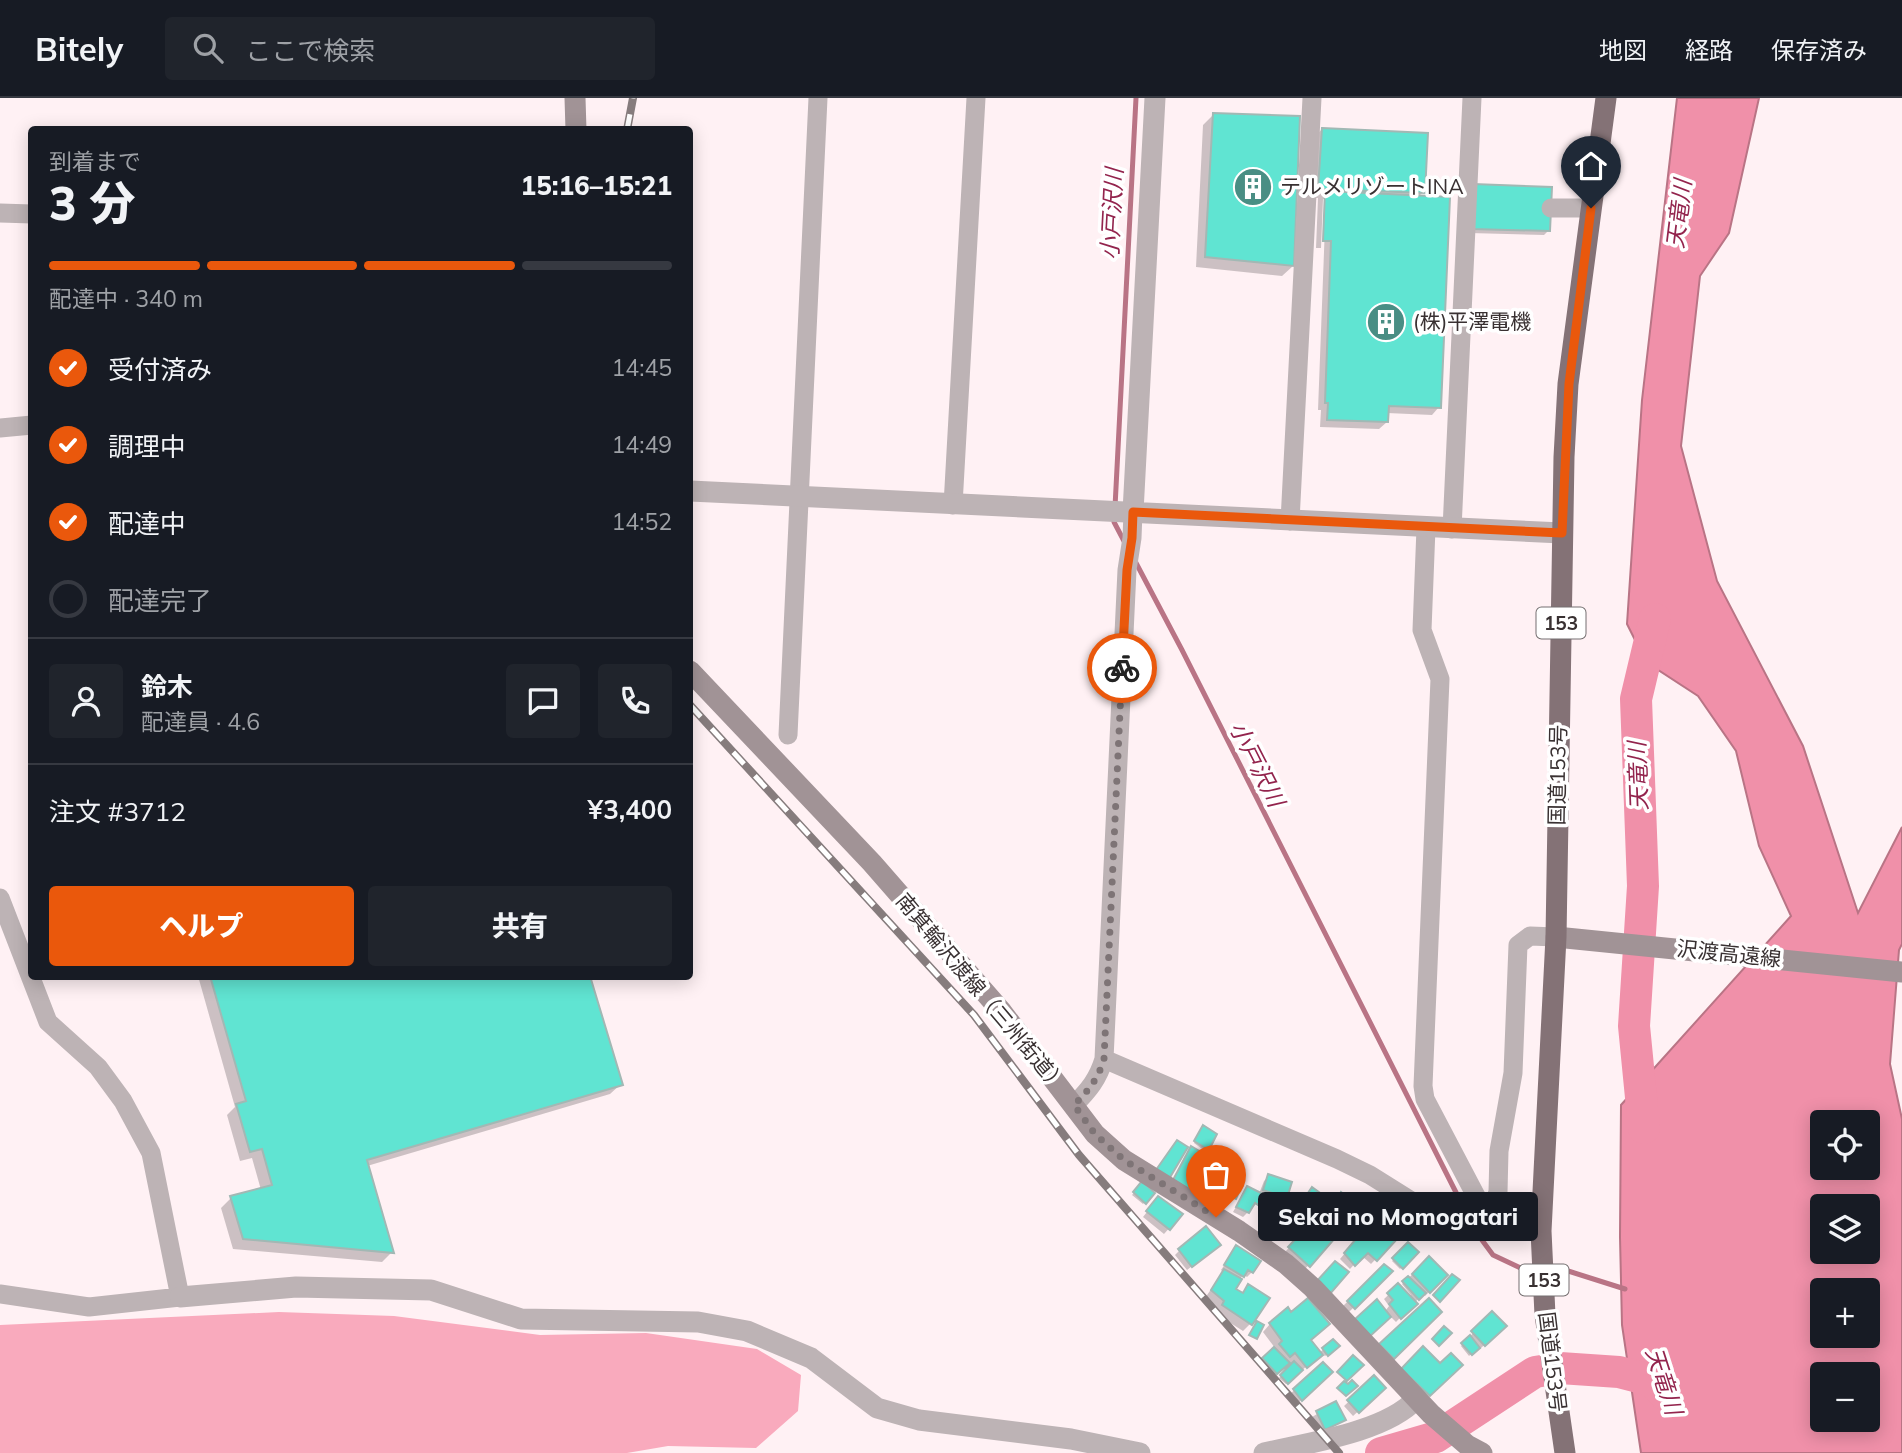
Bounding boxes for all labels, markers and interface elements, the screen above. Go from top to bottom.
search box [165,17,655,80]
text: Bitely [35,28,123,69]
icon: search [189,29,227,67]
text: ここで検索 [245,34,375,67]
text: 地図 [1599,35,1647,65]
text: 経路 [1685,35,1733,65]
text: 保存済み [1771,35,1867,65]
pin [1561,136,1621,208]
text: 到着まで [49,147,141,176]
icon: home [1572,147,1610,185]
water label: 小戸沢川 [1095,164,1129,261]
building icon: テルメリゾートINA [1232,166,1274,208]
text: 15:16–15:21 [521,169,672,202]
place label: テルメリゾートINA [1280,173,1464,199]
text: 3 分 [49,174,136,232]
water label: 天竜川 [1660,175,1697,250]
text: 配達中 · 340 m [49,284,203,313]
building icon: (株)平澤電機 [1365,301,1407,343]
place label: (株)平澤電機 [1413,308,1531,334]
icon: check [49,349,87,387]
text: 受付済み [108,353,212,386]
text: 14:45 [612,353,672,382]
icon: check [49,426,87,464]
text: 調理中 [108,430,186,463]
text: 14:49 [612,430,672,459]
icon: check [49,503,87,541]
text: 配達中 [108,507,186,540]
text: 14:52 [612,507,672,536]
text: 配達完了 [108,584,212,617]
road number: 153 [1536,608,1586,638]
courier [1087,633,1157,703]
icon: bike [1103,649,1141,687]
button: person [49,664,123,738]
button: chat [506,664,580,738]
button: phone [598,664,672,738]
text: 鈴木 [141,670,193,703]
text: 配達員 · 4.6 [141,707,260,736]
water label: 小戸沢川 [1224,716,1293,814]
street label: 国道153号 [1543,724,1571,826]
water label: 天竜川 [1622,738,1653,811]
text: ¥3,400 [588,793,672,826]
text: 注文 #3712 [49,795,186,828]
button: ヘルプ [49,886,354,966]
button: 共有 [368,886,672,966]
street label: 南箕輪沢渡線（三州街道） [891,887,1073,1097]
street label: 沢渡高遠線 [1676,935,1783,971]
map controls [1810,1110,1880,1432]
button: locate [1810,1110,1880,1180]
pin [1186,1145,1246,1217]
icon: bag [1197,1156,1235,1194]
callout: Sekai no Momogatari [1258,1192,1538,1242]
button: layers [1810,1194,1880,1264]
text: Sekai no Momogatari [1278,1202,1518,1231]
road number: 153 [1520,1264,1568,1296]
button: + [1810,1278,1880,1348]
street label: 国道153号 [1534,1310,1572,1413]
water label: 天竜川 [1640,1344,1690,1421]
button: − [1810,1362,1880,1432]

